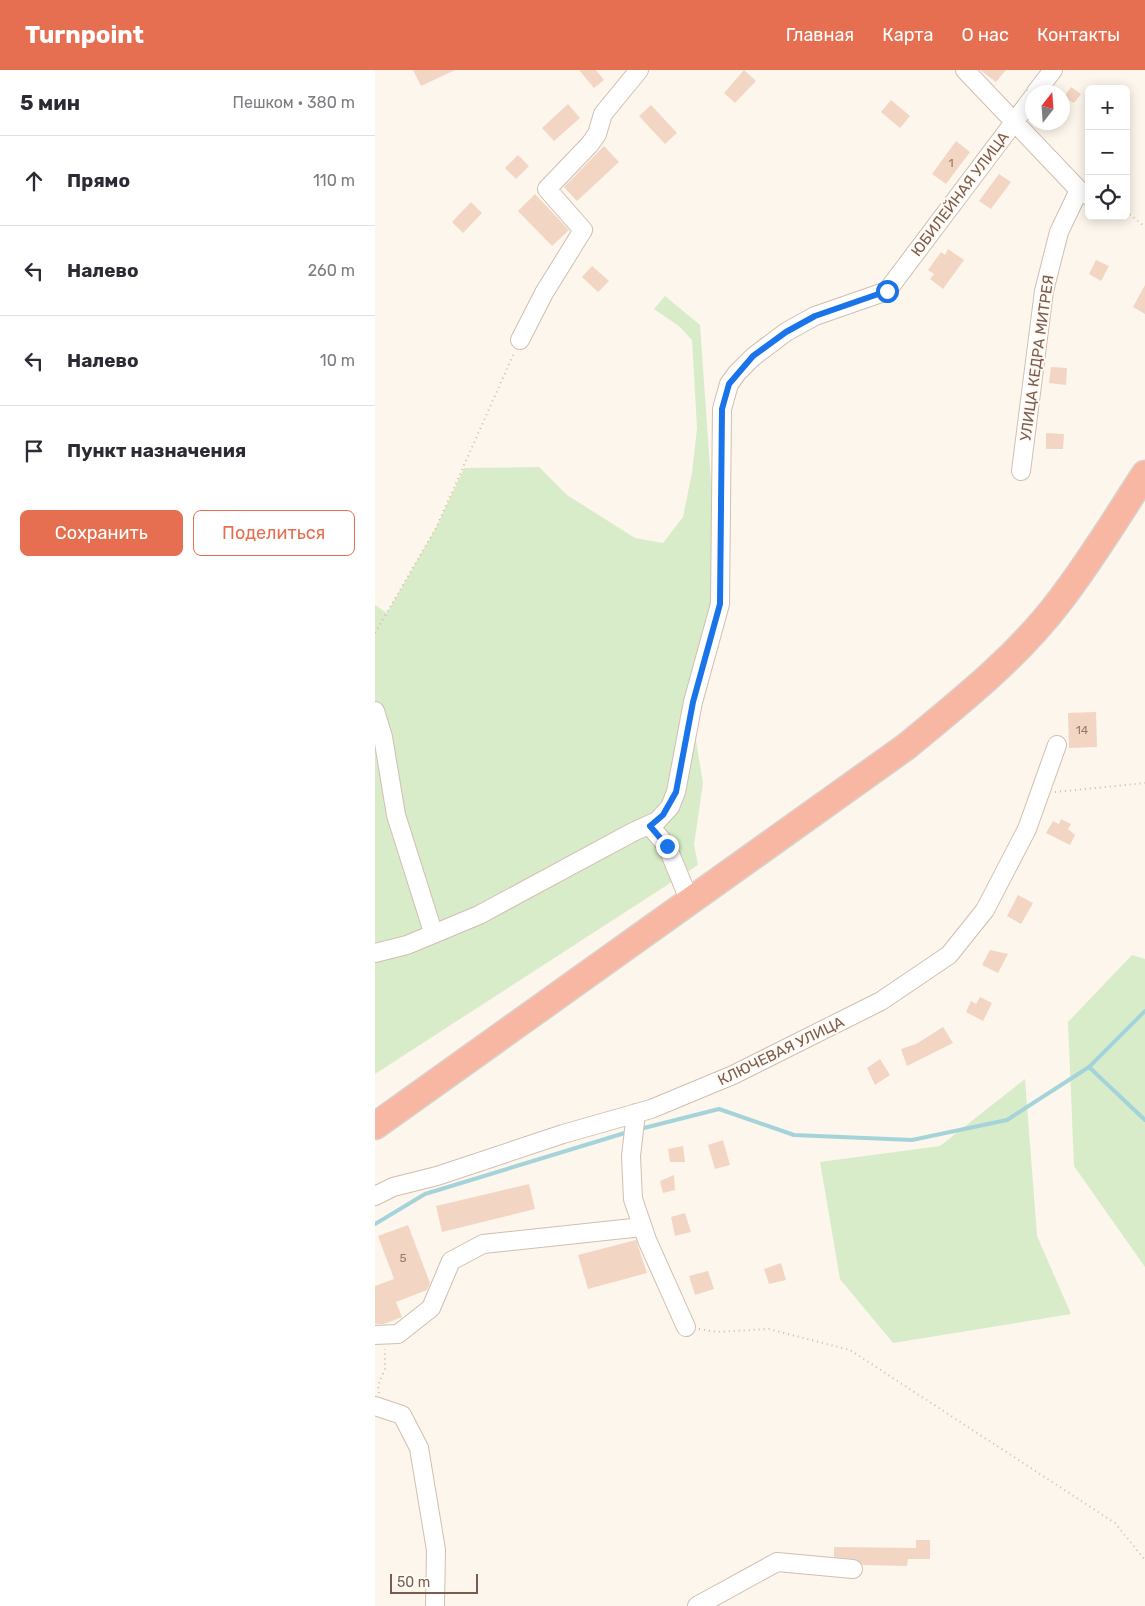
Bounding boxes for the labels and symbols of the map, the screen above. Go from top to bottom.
north arrow [1025,85,1070,130]
street label: ЮБИЛЕЙНАЯ УЛИЦА [907,128,1013,260]
house number: 1 [948,156,954,170]
street label: УЛИЦА КЕДРА МИТРЕЯ [1016,274,1058,442]
route start [876,280,899,303]
house number: 14 [1076,723,1089,737]
route end [656,835,679,858]
street label: КЛЮЧЕВАЯ УЛИЦА [715,1013,847,1089]
house number: 5 [399,1251,407,1265]
scale bar [390,1571,477,1594]

